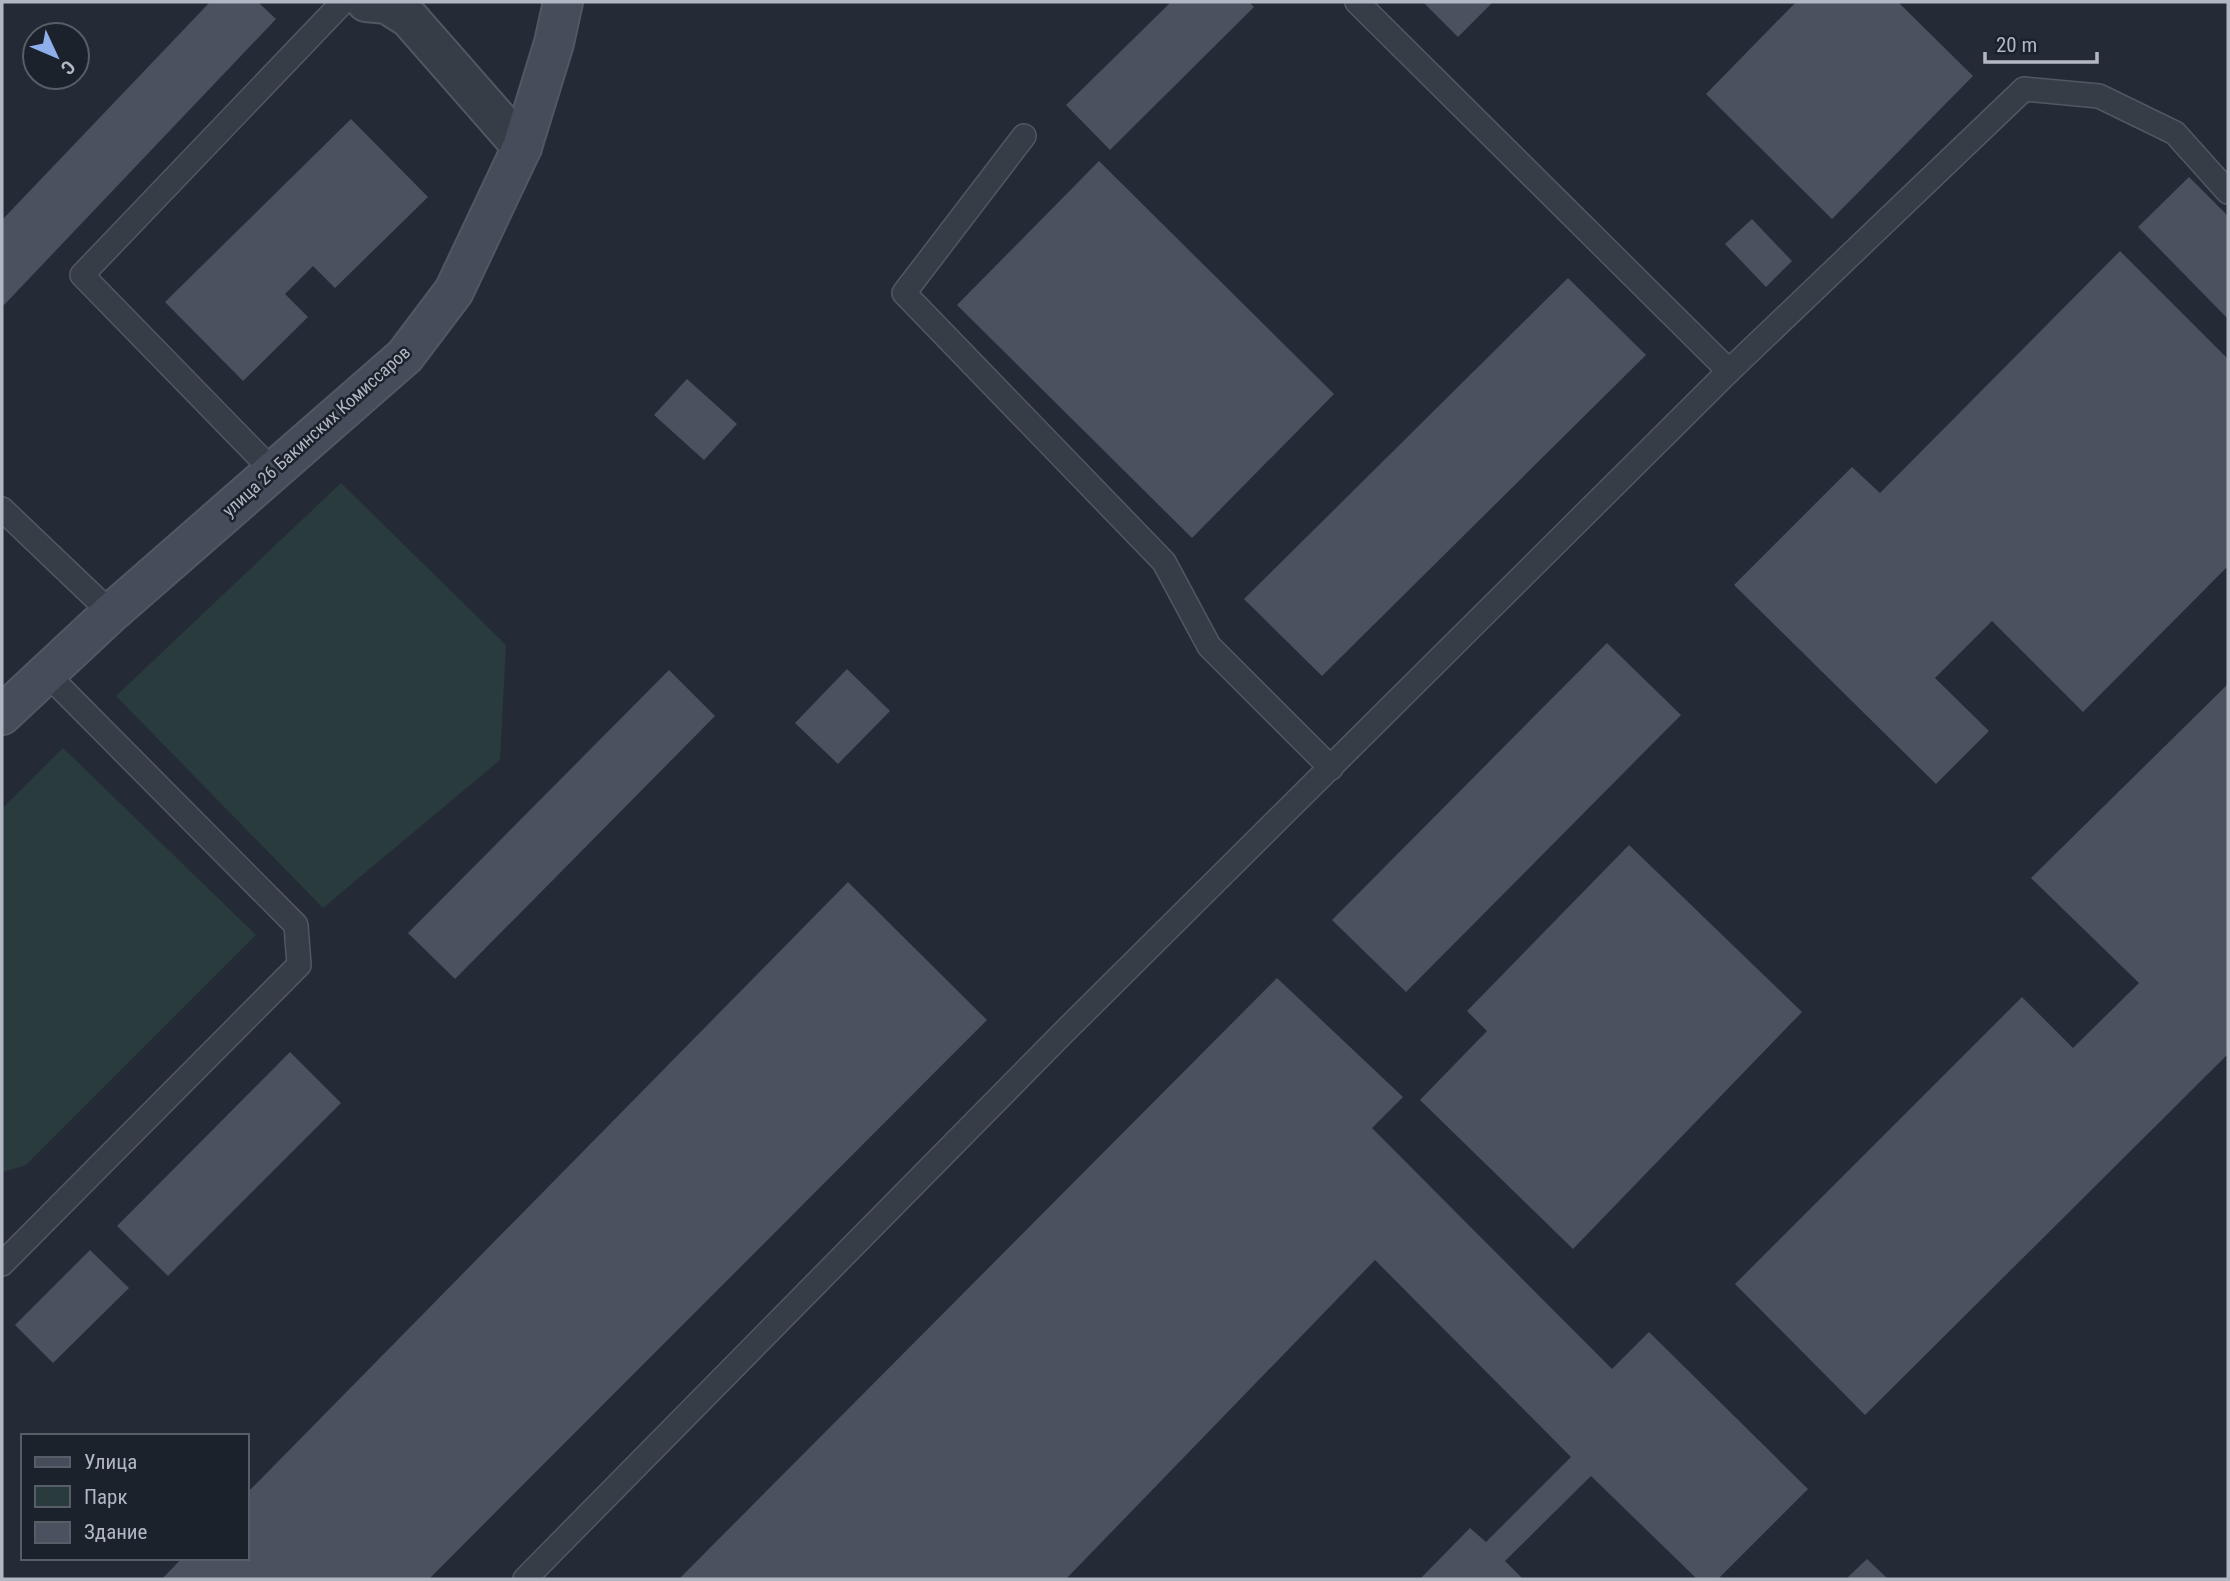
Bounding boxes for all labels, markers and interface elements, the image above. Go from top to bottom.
north arrow [21,21,91,91]
scale bar [1985,21,2097,65]
text: 20 m [1996,33,2037,57]
text: С [56,56,80,79]
street label: улица 26 Бакинских Комиссаров [218,341,414,521]
legend [21,1434,248,1560]
text: Улица [84,1450,137,1474]
text: Парк [84,1485,128,1509]
text: Здание [84,1520,148,1544]

